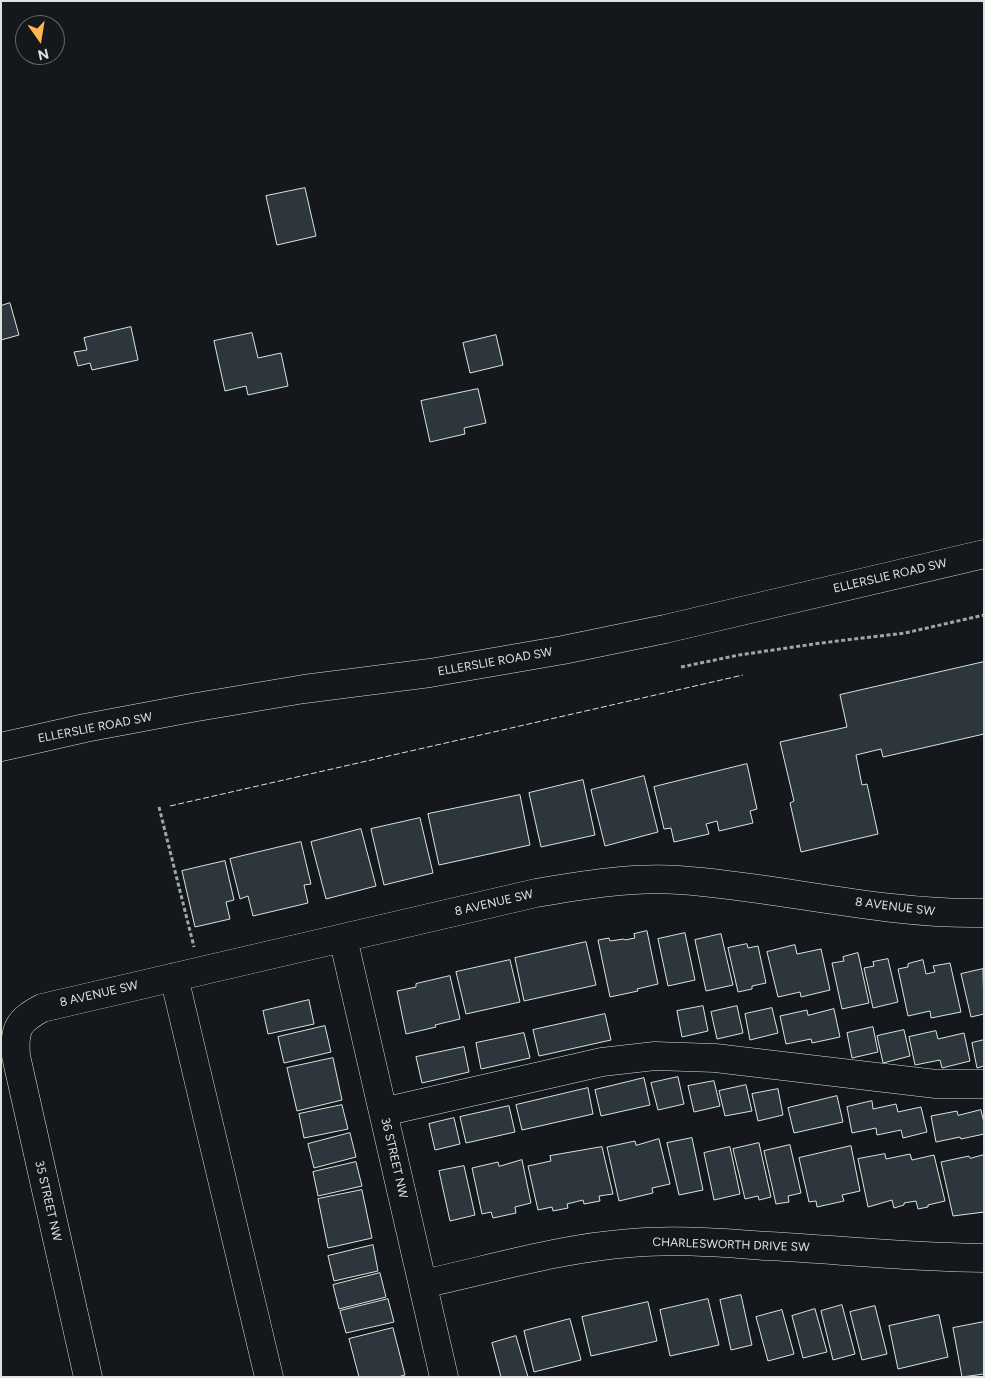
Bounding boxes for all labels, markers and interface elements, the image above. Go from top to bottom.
north arrow [15,15,65,65]
text: N [36,45,50,64]
street label: ELLERSLIE ROAD SW [832,556,948,596]
street label: ELLERSLIE ROAD SW [437,645,553,679]
street label: ELLERSLIE ROAD SW [37,710,153,746]
street label: 8 AVENUE SW [453,887,535,919]
street label: 8 AVENUE SW [854,895,936,919]
street label: 8 AVENUE SW [58,978,140,1010]
street label: 36 STREET NW [378,1116,410,1200]
street label: 35 STREET NW [32,1159,64,1243]
street label: CHARLESWORTH DRIVE SW [652,1235,810,1255]

